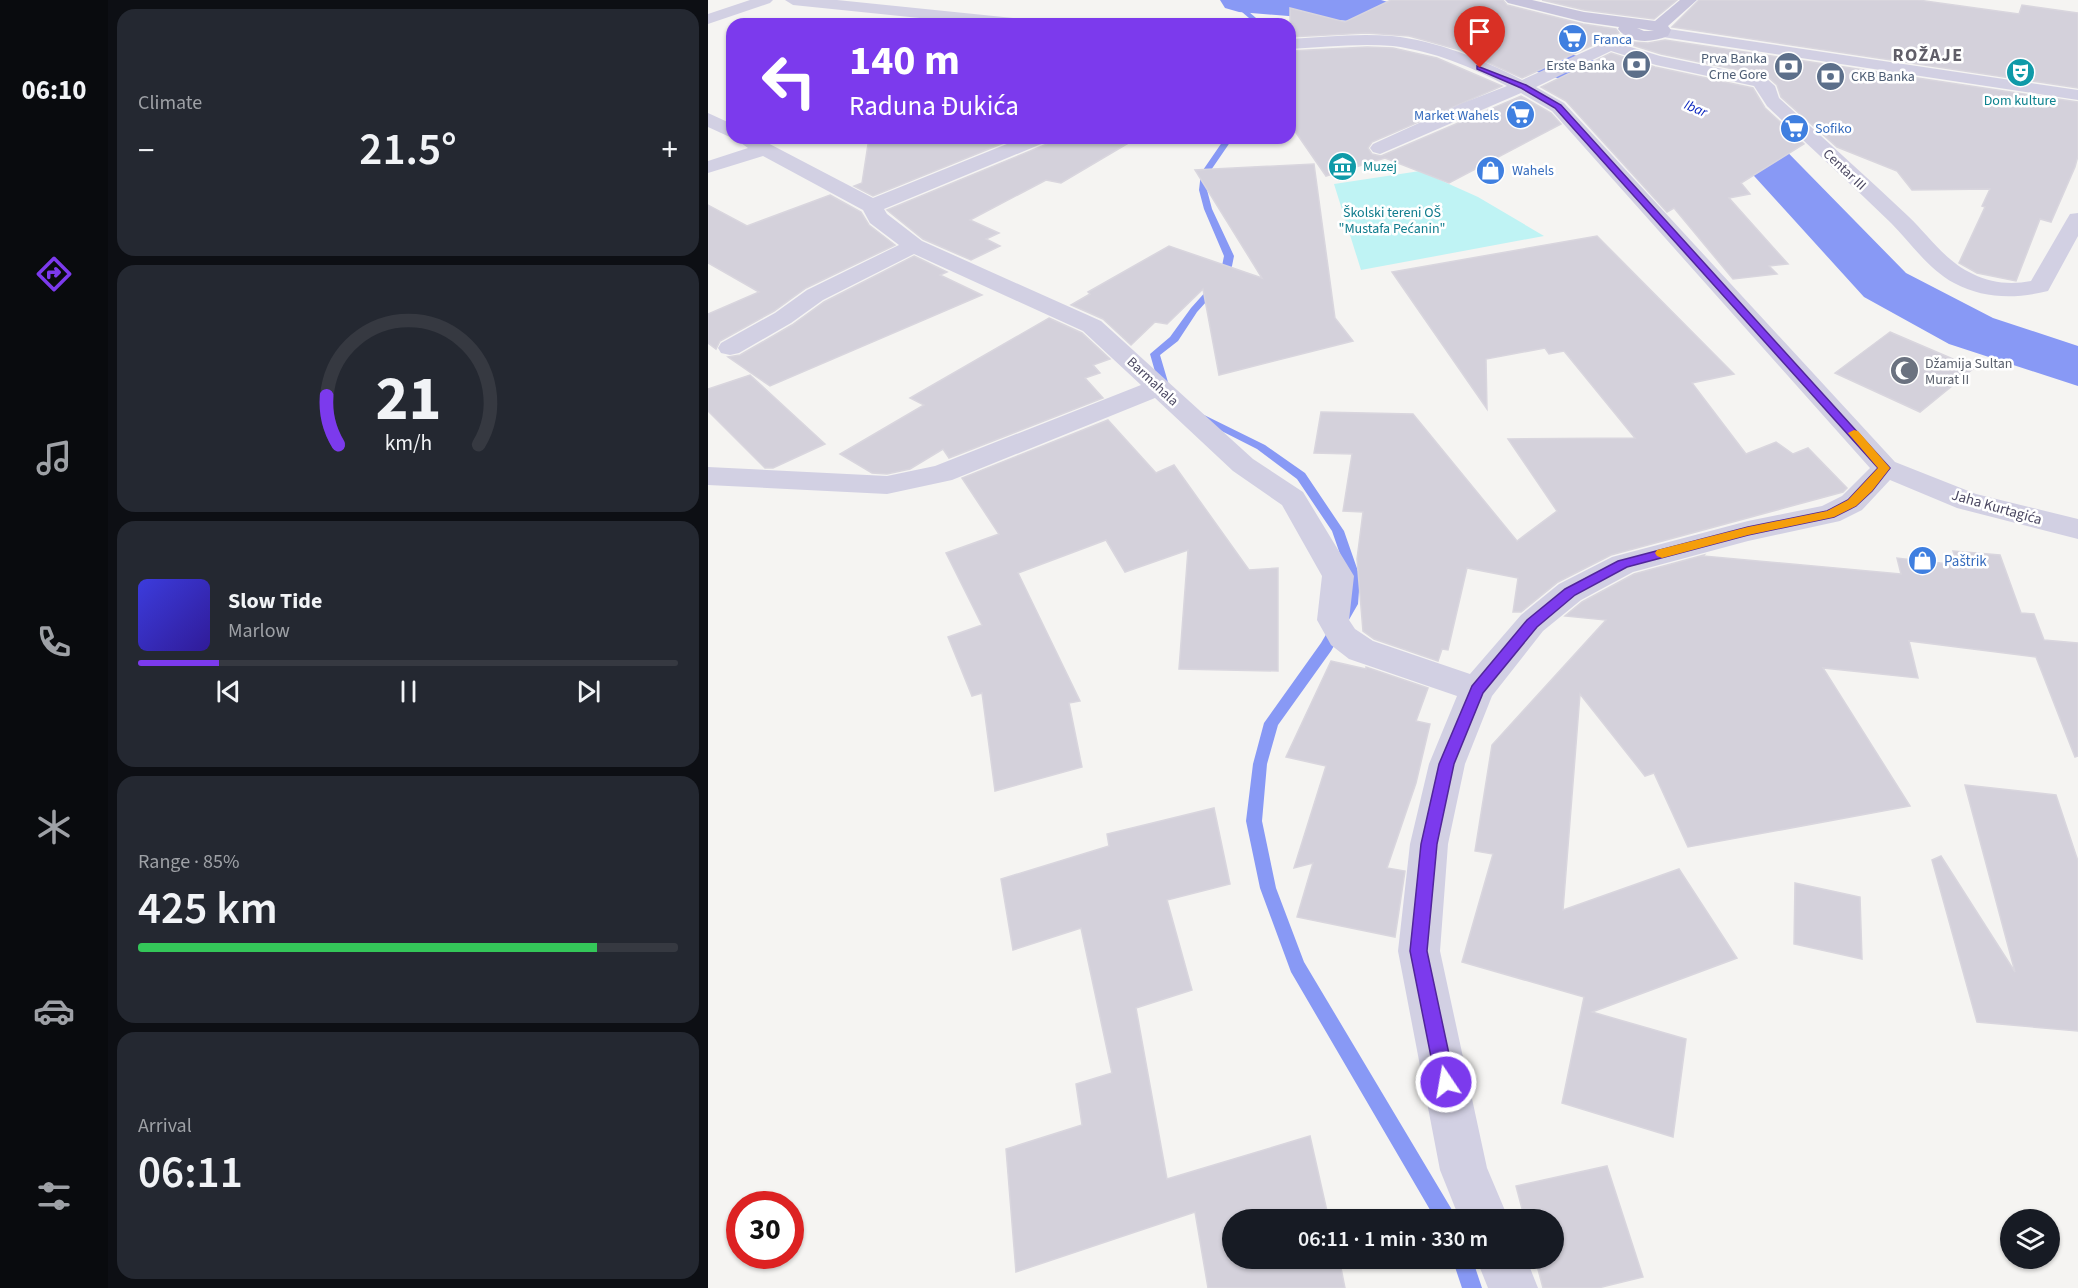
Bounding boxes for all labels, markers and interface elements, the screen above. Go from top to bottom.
pin [1454,6,1505,68]
icon: arrive [1463,15,1496,48]
supermarket icon: Franca [1556,23,1588,55]
place label: Franca [1593,30,1632,50]
text: 140 m [849,31,960,91]
icon: left [750,42,828,120]
district label: ROŽAJE [1892,43,1964,68]
bank icon: Erste Banka [1620,49,1652,81]
place label: Prva Banka Crne Gore [1701,49,1767,85]
bank icon: Prva Banka Crne Gore [1772,50,1804,82]
place label: Erste Banka [1546,56,1615,76]
theatre icon: Dom kulture [2004,57,2036,89]
bank icon: CKB Banka [1814,60,1846,92]
place label: CKB Banka [1851,67,1915,87]
text: 06:10 [21,71,87,110]
text: Raduna Ðukića [849,87,1019,126]
text: Climate [138,89,202,117]
place label: Dom kulture [1984,91,2056,111]
water label: Ibar [1681,95,1711,123]
supermarket icon: Market Wahels [1504,99,1536,131]
place label: Market Wahels [1414,106,1499,126]
supermarket icon: Sofiko [1778,112,1810,144]
text: 21.5° [359,118,457,182]
place label: Sofiko [1815,119,1852,139]
text: − [138,127,154,174]
text: + [662,127,678,174]
street label: Centar III [1818,144,1870,195]
museum icon: Muzej [1326,150,1358,182]
shop icon: Wahels [1475,154,1507,186]
place label: Muzej [1363,157,1397,177]
place label: Wahels [1512,161,1554,181]
park label: Školski tereni OŠ "Mustafa Pećanin" [1338,203,1446,239]
icon: directions [33,253,75,295]
street label: Barmahala [1122,353,1183,411]
place label: Džamija Sultan Murat II [1925,354,2012,390]
text: 21 [375,355,441,444]
mosque icon: Džamija Sultan Murat II [1888,355,1920,387]
text: km/h [384,429,432,460]
icon: music [33,437,75,479]
street label: Jaha Kurtagića [1949,485,2045,530]
shop icon: Paštrik [1907,545,1939,577]
place label: Paštrik [1944,551,1987,572]
text: Slow Tide [228,585,322,617]
text: Marlow [228,617,290,645]
icon: phone [33,621,75,663]
icon: previous [212,675,245,708]
icon: pause [392,675,425,708]
icon: next [572,675,605,708]
icon: climate [33,806,75,848]
text: Range · 85% [138,848,239,876]
text: 425 km [138,877,278,941]
icon: car [33,990,75,1032]
position arrow [1414,1050,1478,1114]
text: Arrival [138,1112,192,1140]
text: 06:11 [138,1141,243,1205]
icon: filters [33,1175,75,1217]
speed limit sign: 30 [726,1191,804,1269]
map controls [2000,1209,2060,1269]
button: layers [2000,1209,2060,1269]
text: 06:11 · 1 min · 330 m [1298,1223,1488,1255]

